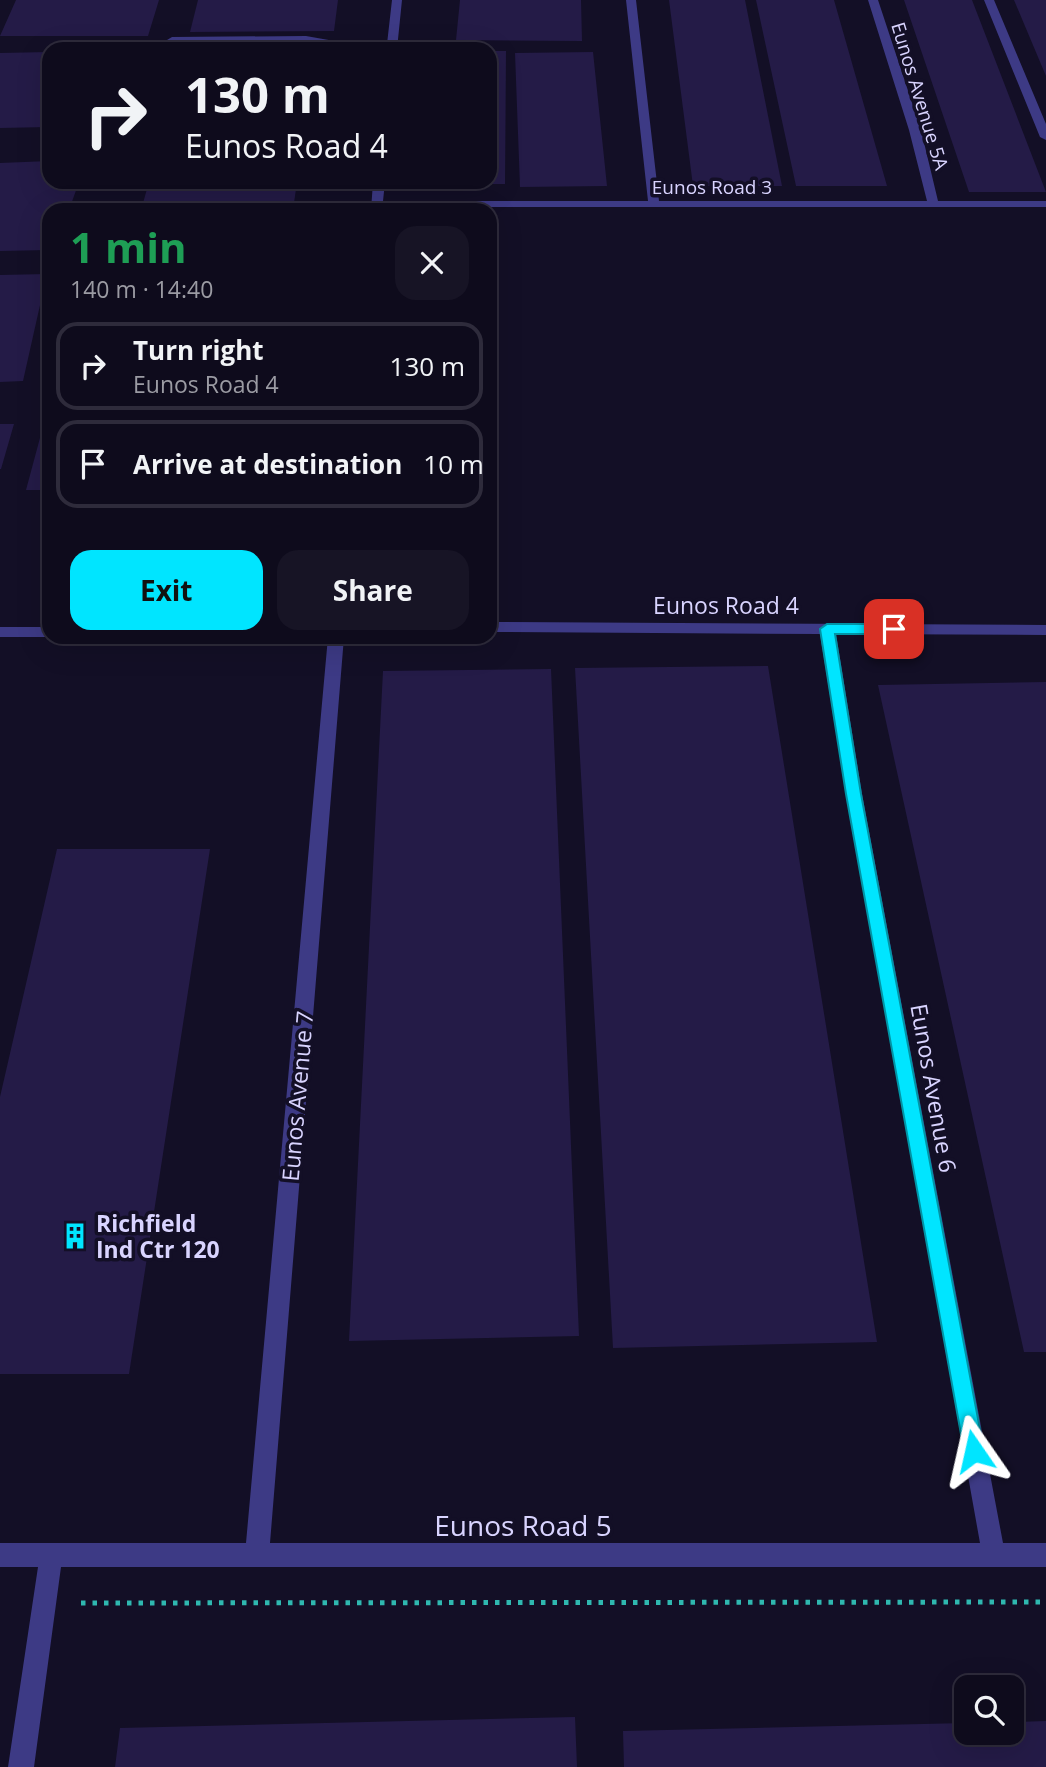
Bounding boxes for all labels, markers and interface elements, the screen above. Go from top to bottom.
street label: Eunos Avenue 5A [885,19,955,173]
text: 130 m [185,61,330,127]
icon: right [70,70,161,161]
text: Eunos Road 4 [185,124,388,167]
street label: Eunos Road 3 [652,174,772,200]
text: 1 min [70,218,187,275]
button: close [395,226,469,300]
text: 140 m · 14:40 [70,273,213,305]
text: Turn right [133,332,264,368]
icon: right [74,347,112,385]
text: 130 m [390,348,465,384]
text: Eunos Road 4 [133,368,279,400]
icon: arrive [74,445,112,483]
text: Arrive at destination [133,446,402,482]
text: 10 m [423,446,484,482]
button: Exit [70,550,263,630]
button: Share [277,550,469,630]
street label: Eunos Road 4 [653,589,799,621]
pin [864,599,924,659]
icon: arrive [875,610,913,648]
street label: Eunos Avenue 6 [903,1001,965,1175]
street label: Eunos Avenue 7 [274,1009,320,1183]
place label: Richfield Ind Ctr 120 [96,1207,220,1265]
building icon: Richfield Ind Ctr 120 [60,1221,90,1251]
position arrow [937,1414,1011,1488]
street label: Eunos Road 5 [434,1506,612,1544]
map controls [954,1675,1024,1745]
button: search [954,1675,1024,1745]

